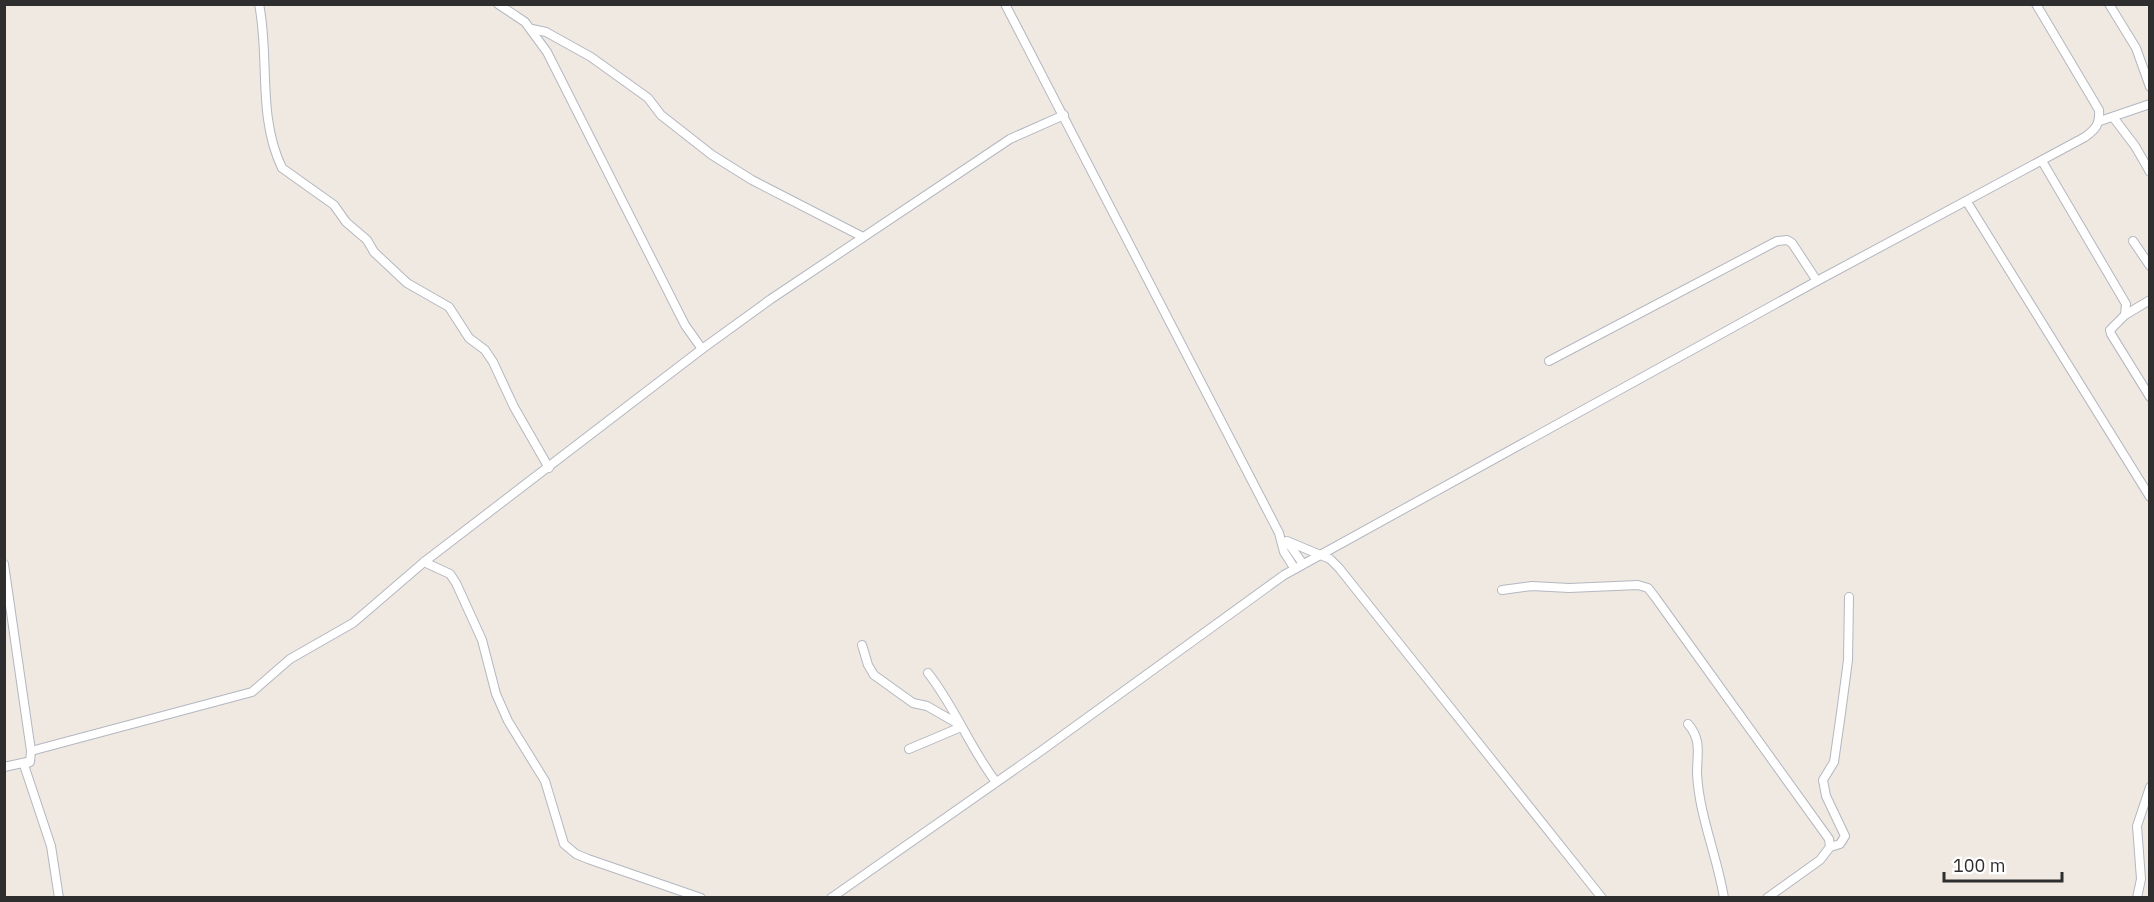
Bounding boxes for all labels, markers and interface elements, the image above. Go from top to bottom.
scale bar [1944,845,2062,883]
text: 100 m [1953,854,2005,877]

